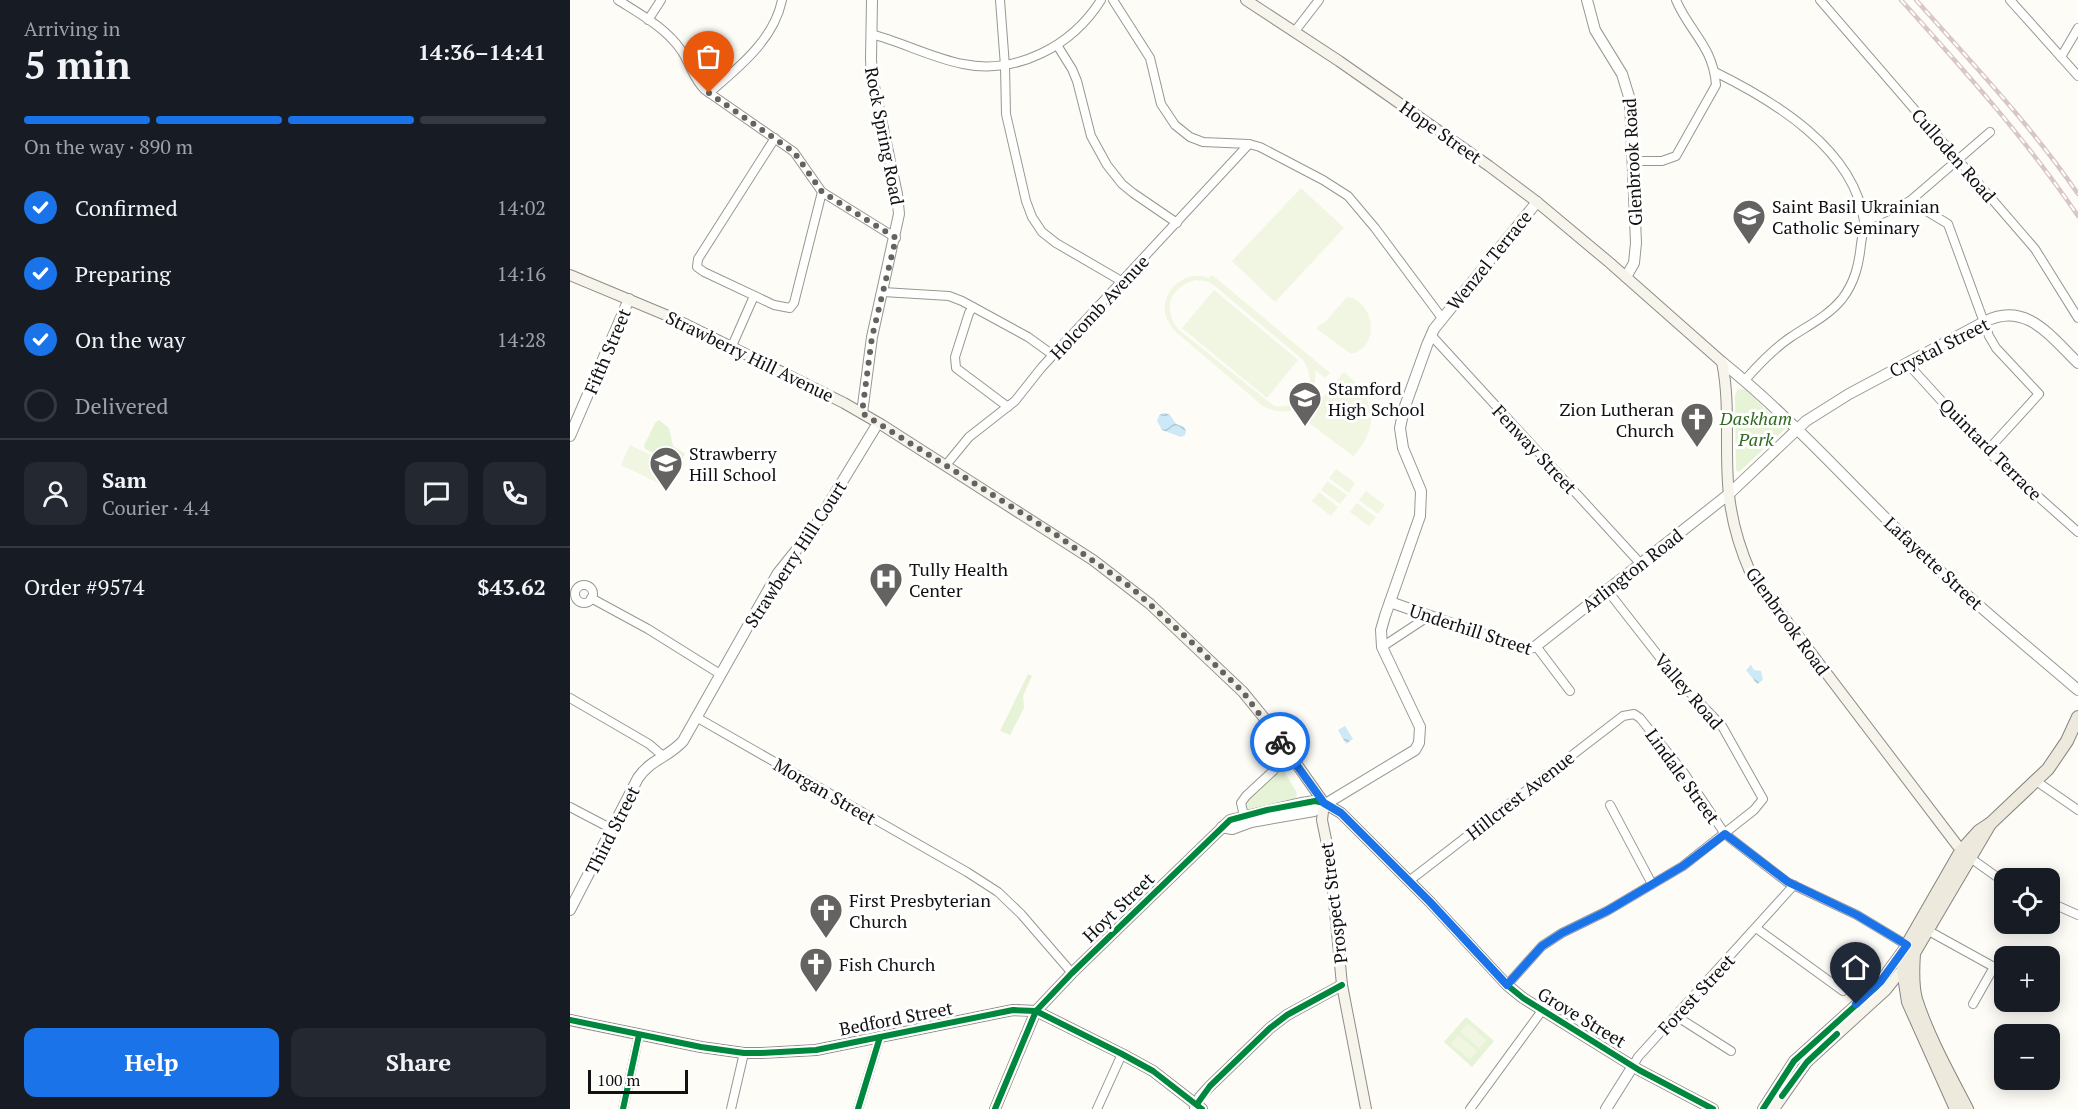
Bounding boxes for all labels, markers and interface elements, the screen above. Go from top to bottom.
text: Arriving in [24,15,120,42]
pin [683,31,734,93]
text: 14:36–14:41 [418,37,546,66]
text: 5 min [24,38,131,90]
icon: bag [692,40,725,73]
street label: Rock Spring Road [860,65,910,207]
street label: Hope Street [1395,95,1487,169]
street label: Glenbrook Road [1617,97,1647,227]
street label: Culloden Road [1907,103,2001,207]
text: On the way · 890 m [24,133,193,160]
icon: check [24,191,57,224]
text: Confirmed [75,193,178,222]
text: 14:02 [497,194,546,221]
place label: Saint Basil Ukrainian Catholic Seminary [1772,194,1940,239]
school or university icon: Saint Basil Ukrainian Catholic Seminary [1731,198,1767,245]
street label: Wenzel Terrace [1441,205,1537,315]
street label: Holcomb Avenue [1044,250,1154,364]
icon: check [24,257,57,290]
text: Preparing [75,259,171,288]
text: 14:16 [497,260,546,287]
street label: Fifth Street [578,304,636,397]
street label: Strawberry Hill Avenue [662,305,838,407]
street label: Crystal Street [1885,311,1993,382]
icon: check [24,323,57,356]
text: On the way [75,325,185,354]
text: 14:28 [497,326,546,353]
place label: Stamford High School [1328,376,1425,421]
school or university icon: Stamford High School [1287,380,1323,427]
text: Delivered [75,391,168,420]
street label: Quintard Terrace [1934,392,2048,506]
place label: Zion Lutheran Church [1559,397,1674,442]
street label: Fenway Street [1488,399,1583,499]
church icon: Zion Lutheran Church [1679,401,1715,448]
park label: Daskham Park [1719,406,1792,451]
place label: Strawberry Hill School [689,441,777,486]
school or university icon: Strawberry Hill School [648,445,684,492]
button: person [24,462,87,525]
button: chat [405,462,468,525]
button: phone [483,462,546,525]
text: Sam [102,465,147,494]
street label: Strawberry Hill Court [738,476,852,632]
text: Courier · 4.4 [102,494,210,521]
street label: Lafayette Street [1879,511,1989,615]
street label: Arlington Road [1577,523,1687,617]
place label: Tully Health Center [909,557,1009,602]
hospital icon: Tully Health Center [868,561,904,608]
street label: Glenbrook Road [1741,562,1835,680]
text: Order #9574 [24,572,144,601]
text: $43.62 [477,572,546,601]
street label: Underhill Street [1406,598,1536,660]
street label: Valley Road [1649,648,1729,734]
courier [1250,712,1310,772]
street label: Lindale Street [1640,724,1726,829]
icon: bike [1264,726,1297,759]
street label: Hillcrest Avenue [1461,745,1579,845]
street label: Morgan Street [770,752,881,830]
street label: Third Street [579,781,645,878]
street label: Prospect Street [1314,841,1352,965]
street label: Hoyt Street [1077,867,1159,947]
map controls [1994,868,2060,1090]
button: locate [1994,868,2060,934]
place label: First Presbyterian Church [849,888,991,933]
church icon: First Presbyterian Church [808,892,844,939]
pin [1830,942,1881,1004]
church icon: Fish Church [798,946,834,993]
button: + [1994,946,2060,1012]
street label: Forest Street [1652,948,1740,1040]
icon: home [1839,951,1872,984]
place label: Fish Church [839,952,936,976]
street label: Grove Street [1533,981,1631,1053]
street label: Bedford Street [837,995,955,1041]
button: − [1994,1024,2060,1090]
button: Help [24,1028,279,1097]
button: Share [291,1028,546,1097]
scale bar [588,1067,688,1094]
text: 100 m [597,1069,640,1091]

